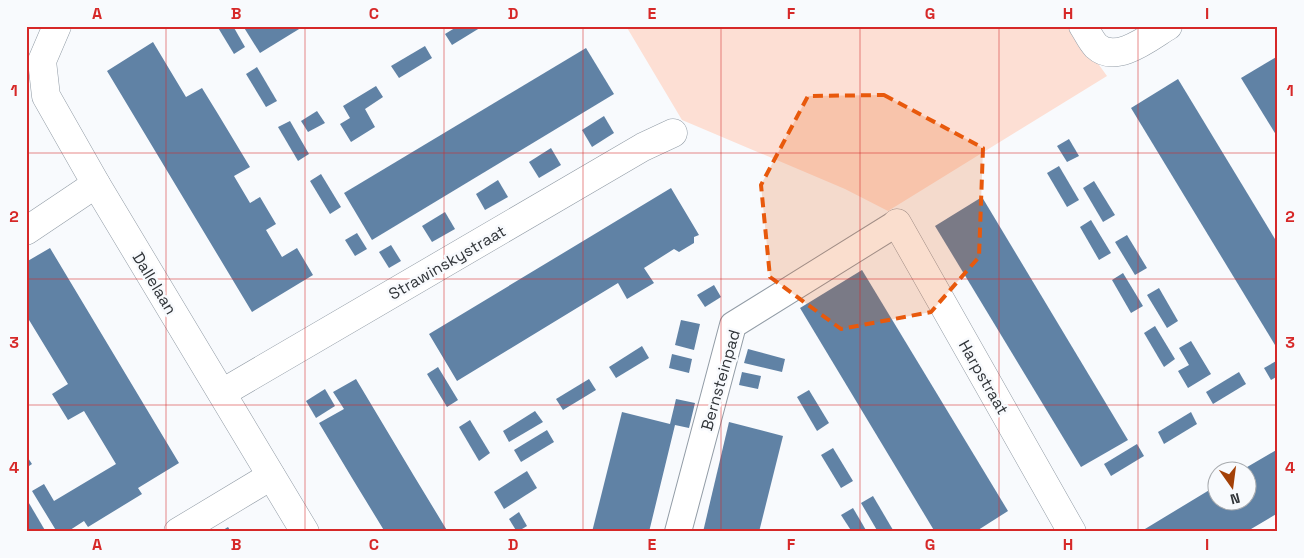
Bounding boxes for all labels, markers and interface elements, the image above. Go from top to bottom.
text: A [92,3,102,24]
text: B [231,3,241,24]
text: C [369,3,379,24]
text: D [508,3,518,24]
text: E [648,3,657,24]
text: F [787,3,796,24]
text: G [925,3,935,24]
text: H [1063,3,1073,24]
text: I [1205,3,1209,24]
text: 1 [10,80,18,101]
text: 1 [1286,80,1294,101]
text: 2 [9,206,19,227]
text: 2 [1285,206,1295,227]
street label: Strawinskystraat [385,220,510,305]
street label: Dallelaan [128,248,181,318]
street label: Bernsteinpad [696,327,745,433]
text: 3 [9,332,19,353]
text: 3 [1285,332,1295,353]
street label: Harpstraat [954,336,1013,418]
text: 4 [9,457,19,478]
text: 4 [1285,457,1295,478]
north arrow [1206,460,1256,510]
text: N [1228,489,1242,508]
text: A [92,534,102,555]
text: B [231,534,241,555]
text: C [369,534,379,555]
text: D [508,534,518,555]
text: E [648,534,657,555]
text: F [787,534,796,555]
text: G [925,534,935,555]
text: H [1063,534,1073,555]
text: I [1205,534,1209,555]

